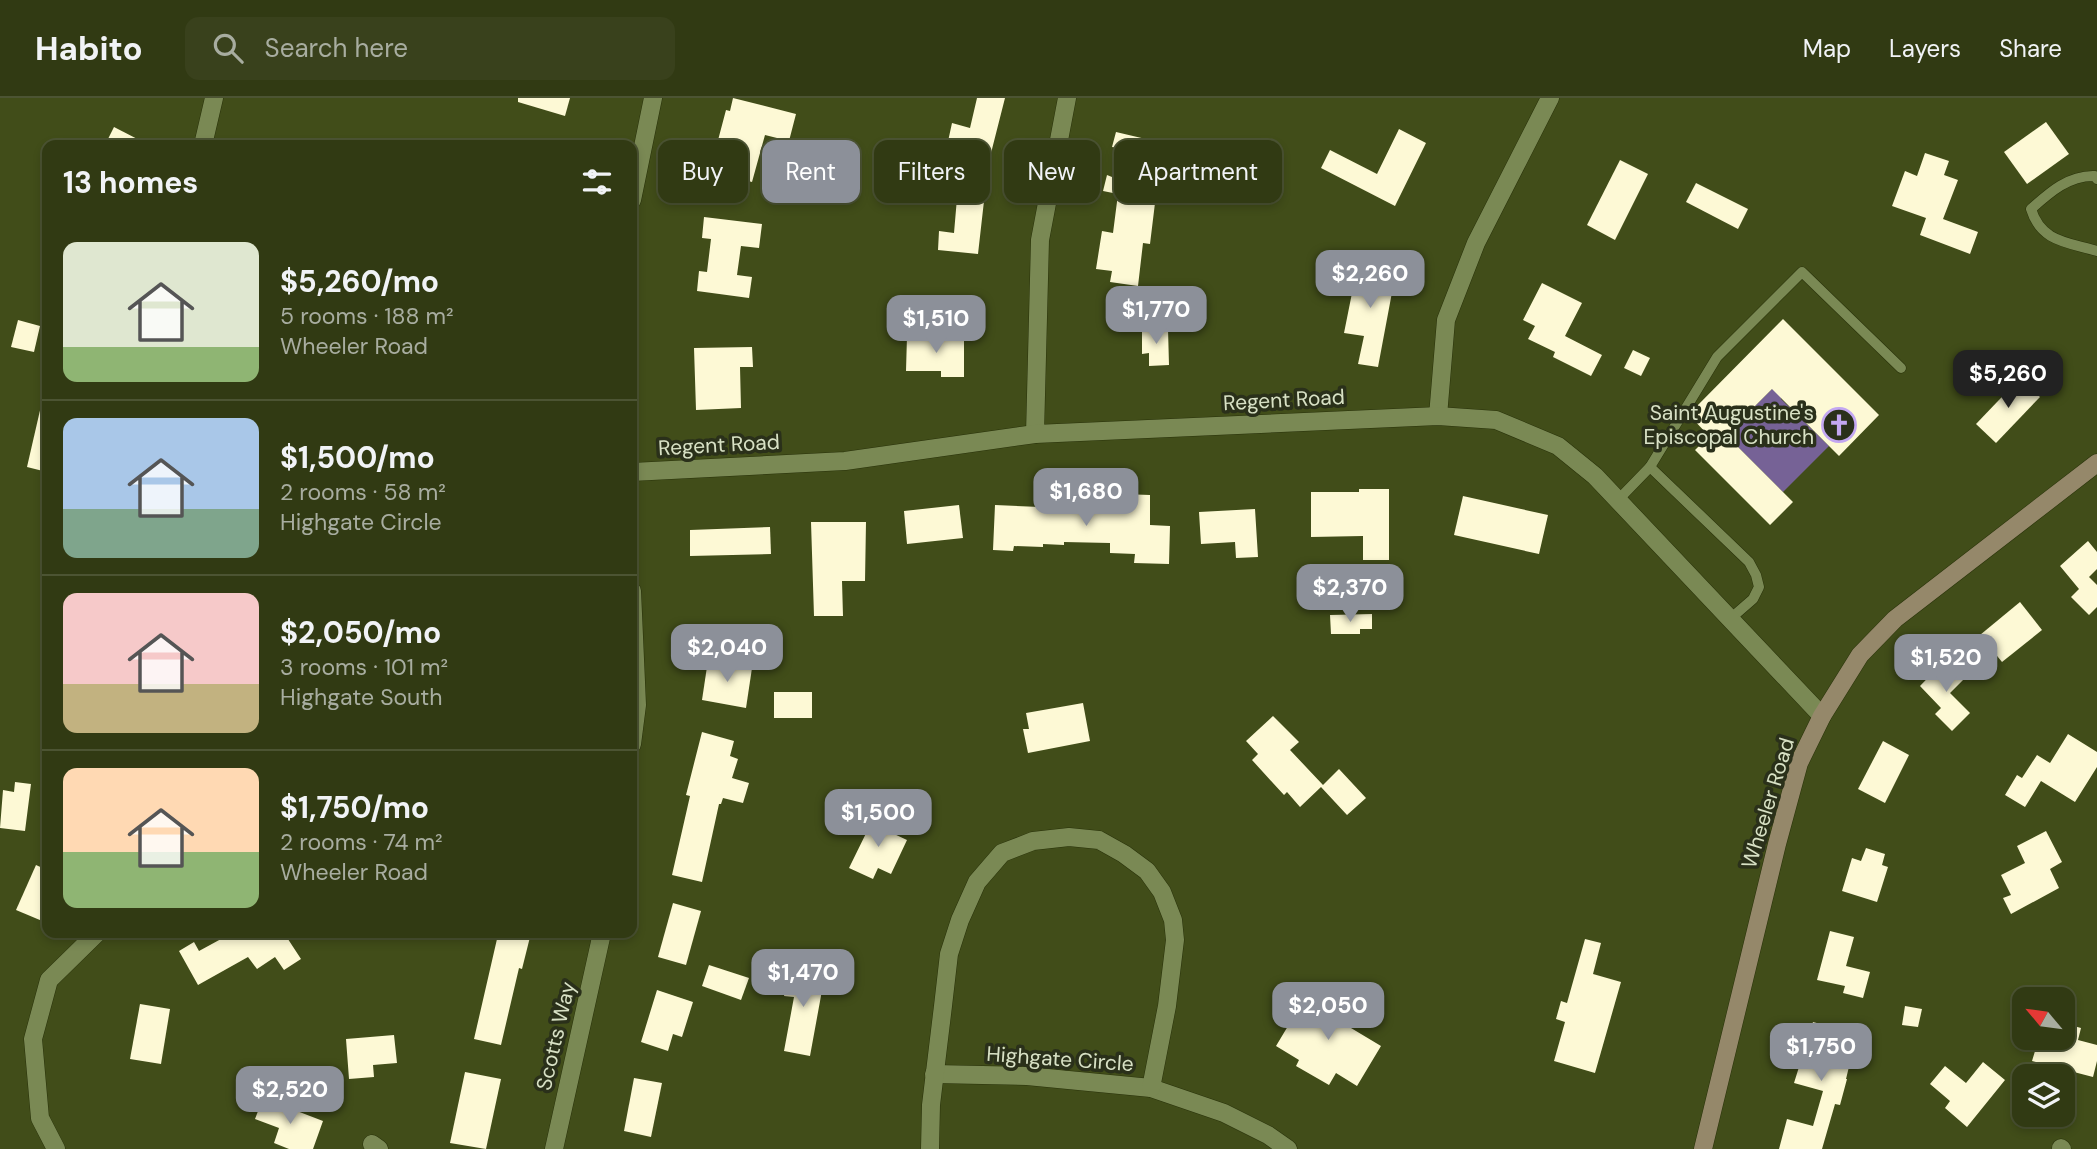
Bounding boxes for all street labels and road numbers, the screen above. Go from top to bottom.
street label: Regent Road [1222,383,1346,417]
street label: Regent Road [657,428,781,462]
street label: Wheeler Road [1735,734,1801,872]
street label: Scotts Way [530,979,582,1093]
street label: Highgate Circle [985,1040,1135,1078]

